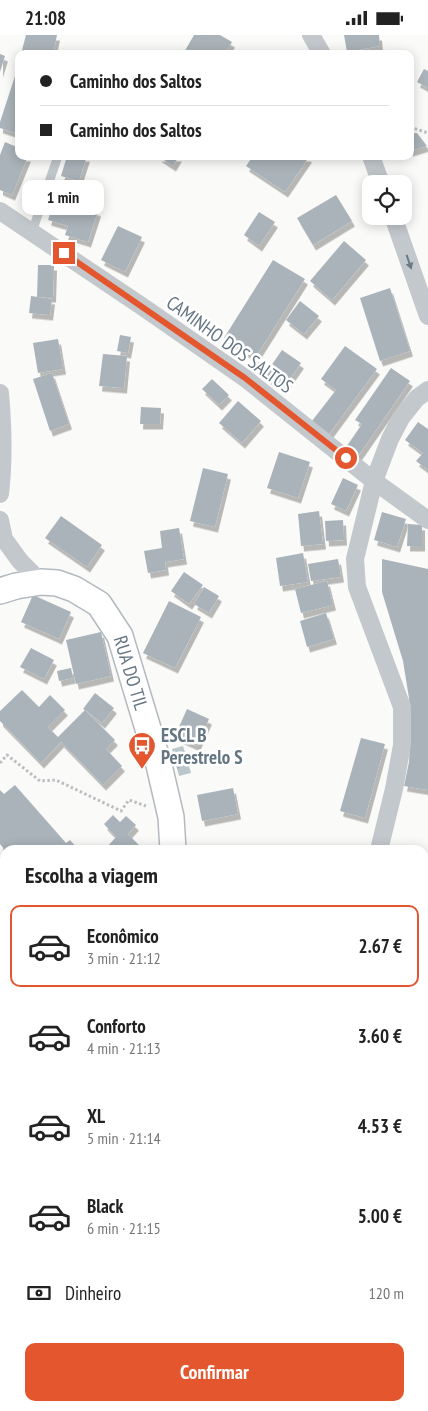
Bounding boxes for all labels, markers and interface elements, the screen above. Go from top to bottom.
text: 21:08 [25,6,66,30]
text: Caminho dos Saltos [70,69,202,93]
text: Caminho dos Saltos [70,118,202,142]
map controls [362,175,412,225]
button: locate [362,175,412,225]
callout: 1 min [23,181,105,215]
text: 1 min [47,187,79,207]
route end [53,242,75,264]
one-way arrow [405,255,413,270]
street label: CAMINHO DOS SALTOS [162,290,298,398]
route start [335,447,357,469]
street label: RUA DO TIL [109,633,154,713]
place label: ESCL B Perestrelo S [161,723,243,769]
bus stop icon: ESCL B Perestrelo S [127,731,157,770]
text: Escolha a viagem [25,861,158,889]
icon: car [27,924,72,969]
text: Econômico [87,924,159,948]
text: 2.67 € [359,934,402,958]
text: 3 min · 21:12 [87,948,161,968]
icon: car [27,1014,72,1059]
text: Conforto [87,1014,146,1038]
text: 3.60 € [358,1024,402,1048]
text: 4 min · 21:13 [87,1038,161,1058]
icon: car [27,1104,72,1149]
text: XL [87,1104,105,1128]
text: 4.53 € [358,1114,402,1138]
text: 5 min · 21:14 [87,1128,161,1148]
icon: car [27,1194,72,1239]
text: Black [87,1194,123,1218]
text: 5.00 € [358,1204,402,1228]
text: 6 min · 21:15 [87,1218,161,1238]
icon: cash [25,1279,53,1307]
text: Dinheiro [65,1281,121,1305]
text: 120 m [369,1283,404,1303]
button: Confirmar [25,1343,404,1401]

